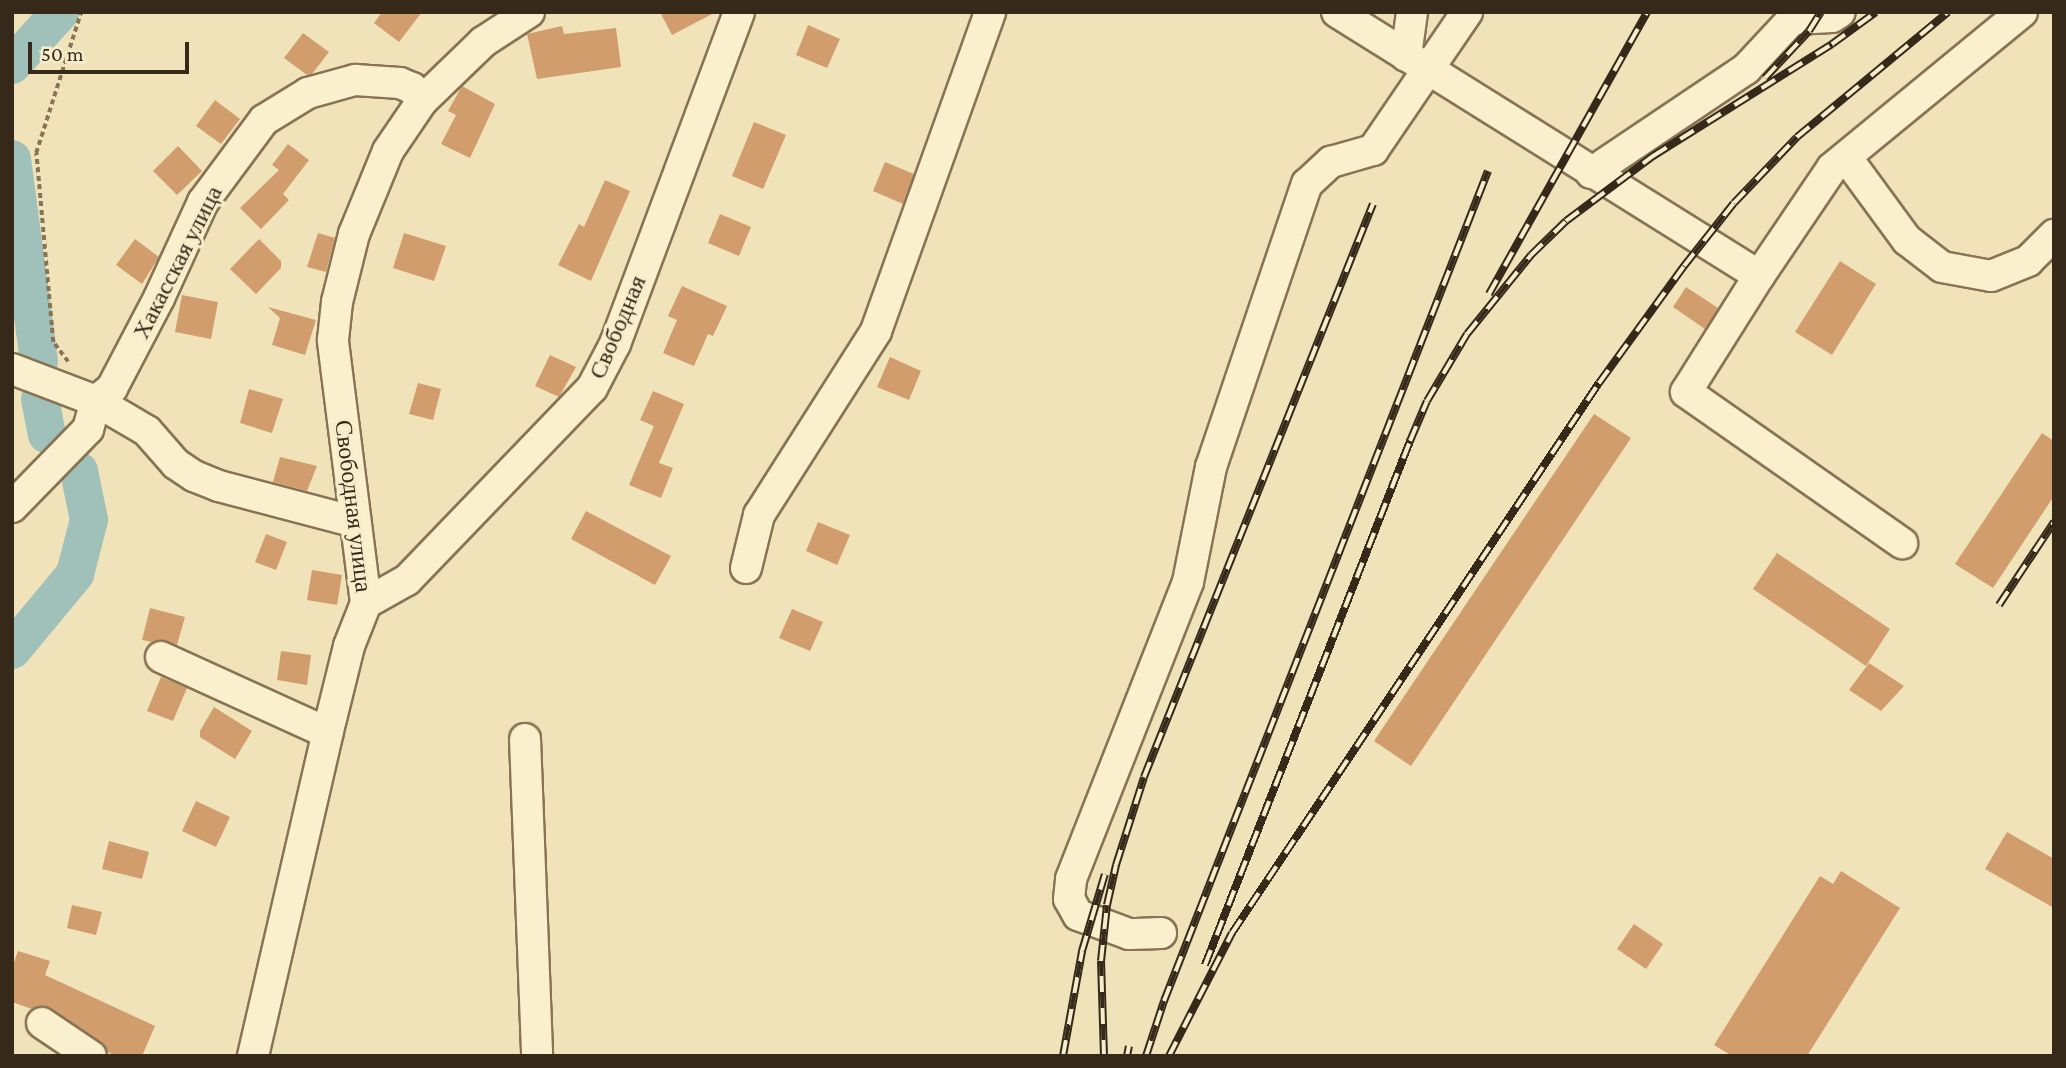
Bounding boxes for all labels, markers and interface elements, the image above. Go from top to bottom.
scale bar [32,28,192,72]
text: 50 m [41,42,84,66]
street label: Хакасская улица [126,181,228,343]
street label: Свободная [582,271,652,383]
street label: Свободная улица [329,418,379,594]

